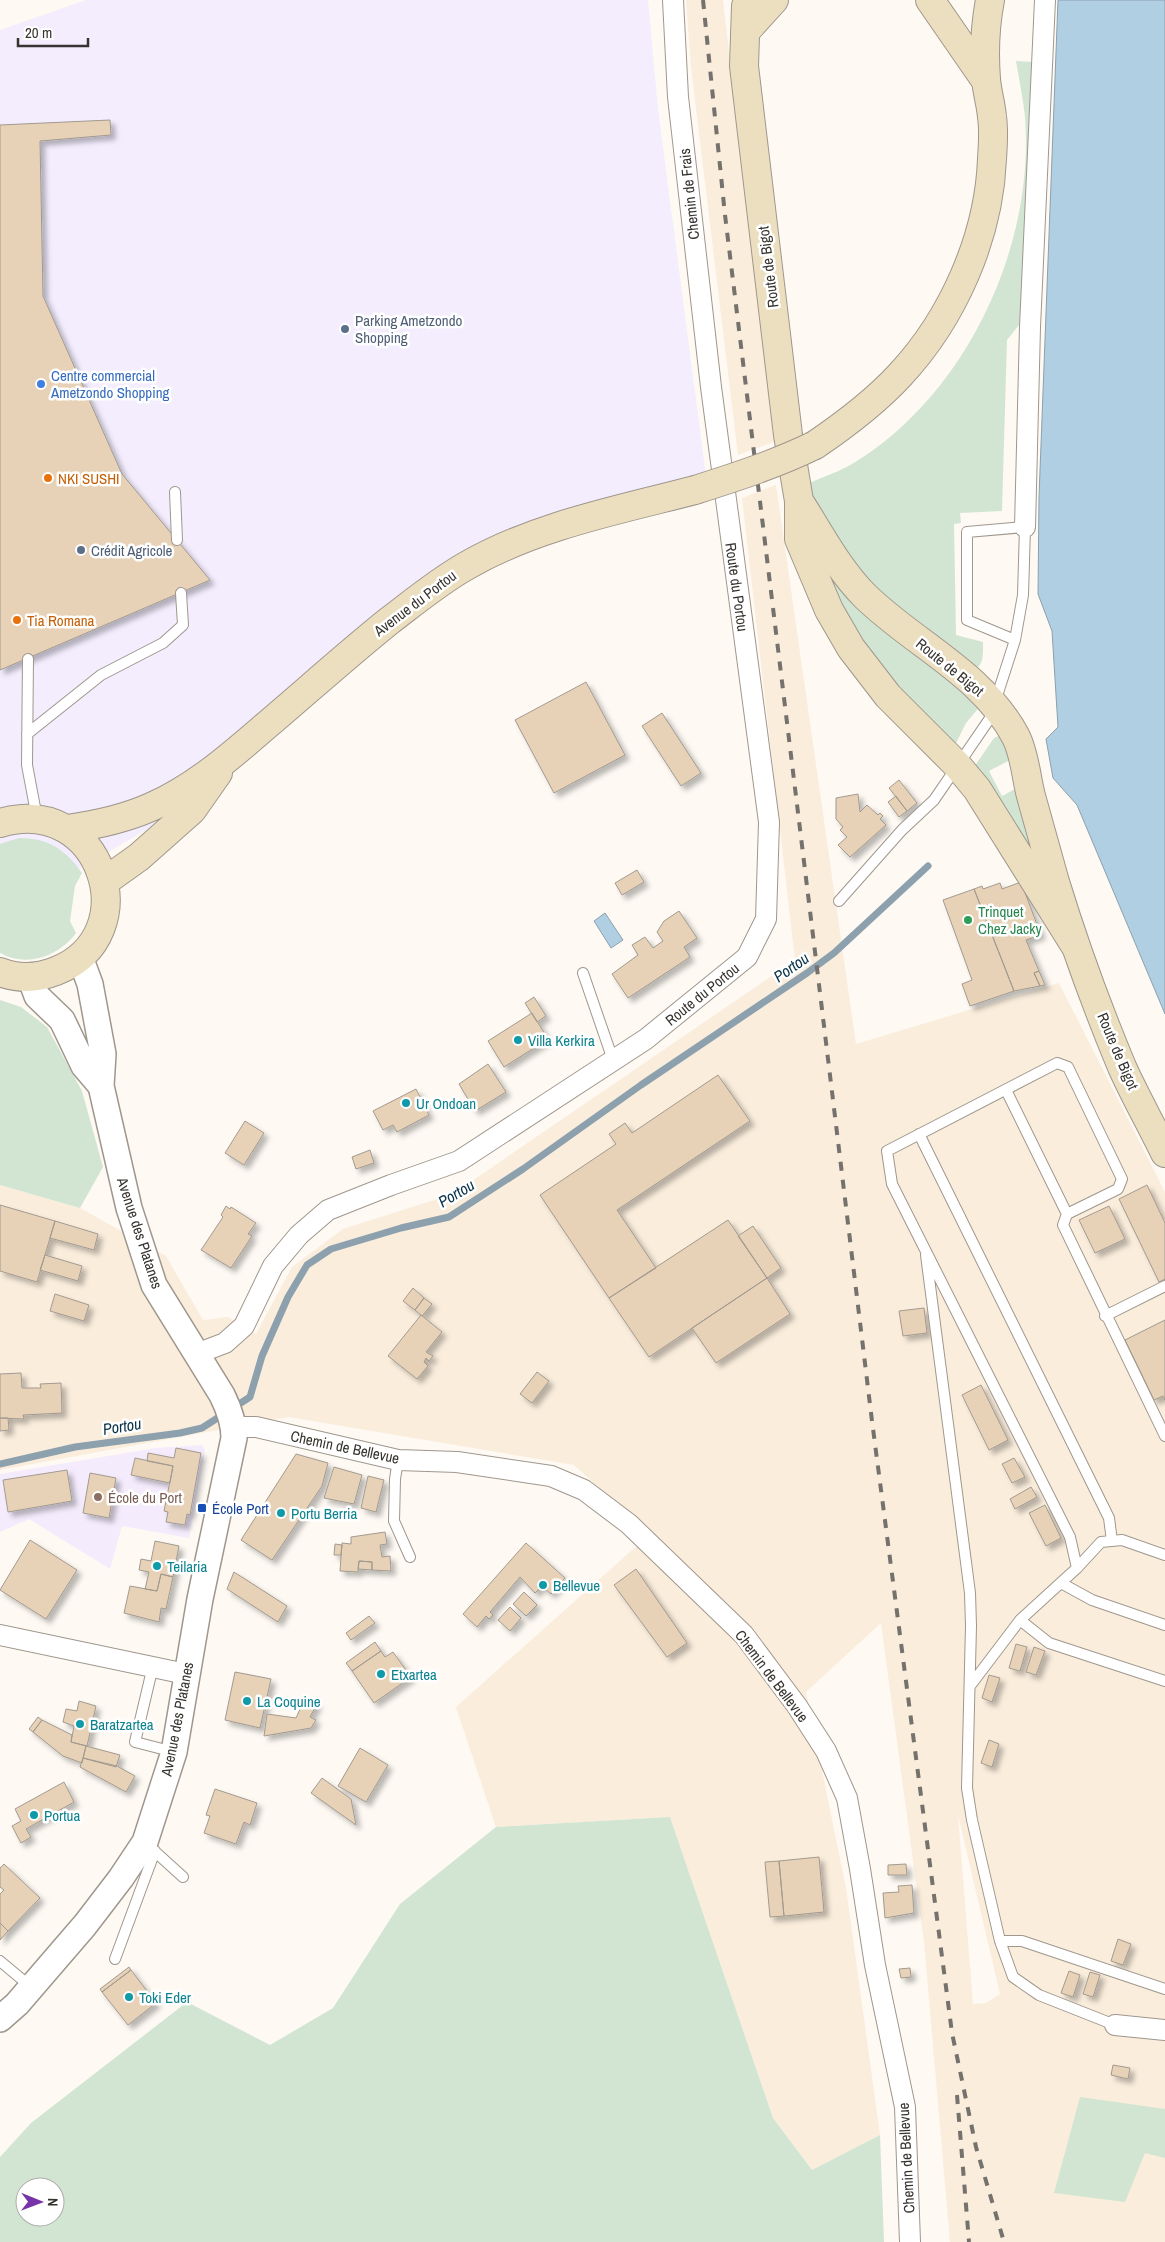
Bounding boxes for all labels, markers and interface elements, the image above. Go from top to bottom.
scale bar [18,15,88,47]
text: 20 m [25,22,52,43]
street label: Chemin de Frais [674,147,704,241]
street label: Route de Bigot [753,224,783,309]
place label: Parking Ametzondo Shopping [355,310,463,348]
marker: Parking Ametzondo Shopping [339,323,351,335]
place label: Centre commercial Ametzondo Shopping [50,365,169,403]
marker: Centre commercial Ametzondo Shopping [35,378,47,390]
place label: NKI SUSHI [58,468,120,489]
marker: NKI SUSHI [42,472,54,484]
place label: Crédit Agricole [91,540,173,561]
street label: Route du Portou [720,541,754,633]
marker: Crédit Agricole [75,544,87,556]
street label: Avenue du Portou [369,565,461,642]
place label: Tia Romana [27,610,95,631]
marker: Tia Romana [11,614,23,626]
street label: Route de Bigot [911,633,989,701]
place label: Trinquet Chez Jacky [978,901,1042,939]
marker: Trinquet Chez Jacky [962,914,974,926]
water label: Portou [769,947,813,987]
street label: Route du Portou [661,958,743,1030]
street label: Route de Bigot [1092,1009,1144,1093]
place label: Villa Kerkira [528,1030,595,1051]
marker: Villa Kerkira [512,1034,524,1046]
place label: Ur Ondoan [416,1093,476,1114]
marker: Ur Ondoan [400,1097,412,1109]
street label: Avenue des Platanes [112,1174,168,1291]
water label: Portou [434,1174,478,1212]
water label: Portou [101,1412,143,1440]
street label: Chemin de Bellevue [289,1425,402,1469]
place label: École du Port [108,1487,182,1508]
marker: École du Port [92,1491,104,1503]
place label: École Port [212,1498,269,1519]
marker: École Port [196,1502,208,1514]
place label: Portu Berria [291,1503,357,1524]
marker: Portu Berria [275,1507,287,1519]
place label: Teilaria [167,1556,207,1577]
marker: Teilaria [151,1560,163,1572]
place label: Bellevue [553,1575,600,1596]
marker: Bellevue [537,1579,549,1591]
street label: Chemin de Bellevue [730,1625,814,1727]
street label: Avenue des Platanes [155,1660,198,1779]
place label: Etxartea [391,1664,437,1685]
marker: Etxartea [375,1668,387,1680]
place label: La Coquine [257,1691,321,1712]
marker: La Coquine [241,1695,253,1707]
place label: Baratzartea [90,1714,154,1735]
marker: Baratzartea [74,1718,86,1730]
place label: Portua [44,1805,80,1826]
marker: Portua [28,1809,40,1821]
place label: Toki Eder [139,1987,191,2008]
marker: Toki Eder [123,1991,135,2003]
street label: Chemin de Bellevue [893,2102,919,2214]
north arrow [15,2177,65,2227]
text: N [44,2198,62,2207]

